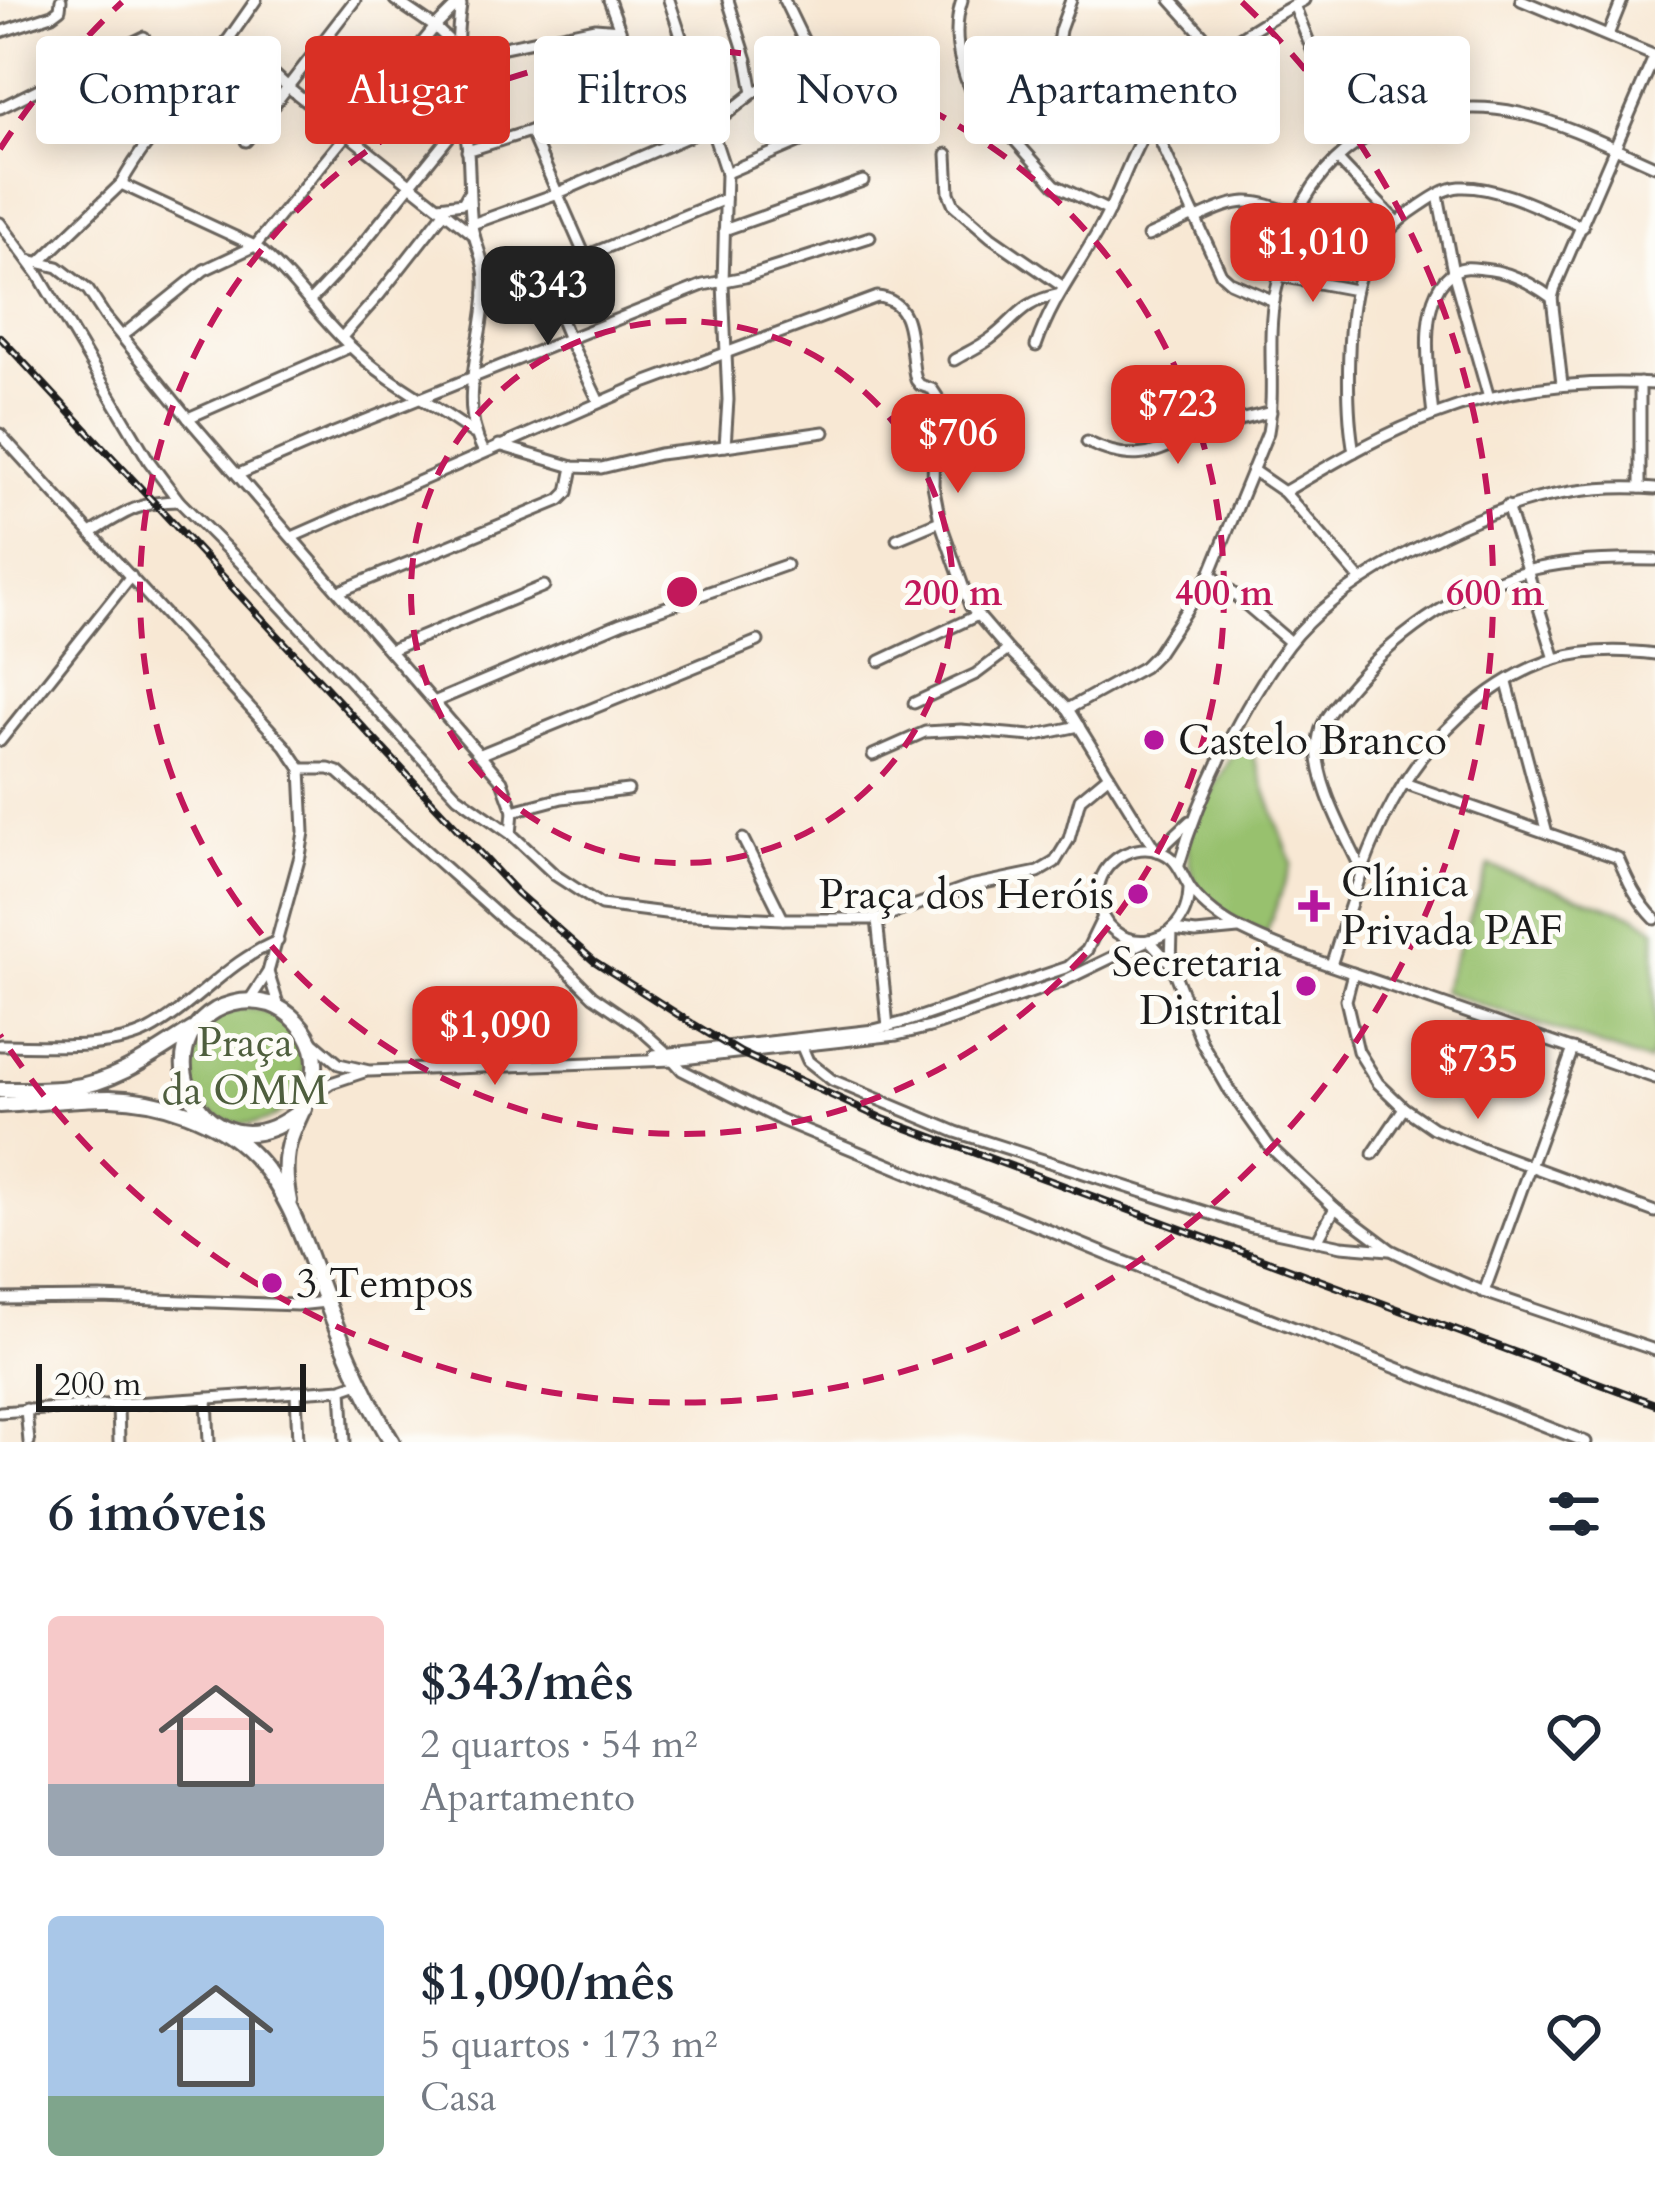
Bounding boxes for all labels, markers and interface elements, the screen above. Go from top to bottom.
chip: Comprar [36,36,281,144]
chip: Alugar [305,36,510,144]
chip: Filtros [534,36,730,144]
chip: Novo [754,36,940,144]
chip: Apartamento [964,36,1280,144]
chip: Casa [1304,36,1470,144]
pin: $1,010 [1215,203,1411,305]
text: $1,010 [1257,215,1369,268]
pin: $343 [477,246,619,348]
text: $343 [508,258,588,311]
pin: $723 [1107,365,1249,467]
text: $723 [1138,377,1218,430]
pin: $706 [887,394,1029,496]
text: $706 [918,406,998,459]
text: 200 m [904,569,1003,618]
text: 400 m [1175,569,1274,618]
text: 600 m [1446,569,1545,618]
centre of rings [661,571,703,613]
place label: Castelo Branco [1178,712,1447,769]
marker: Castelo Branco [1141,727,1167,753]
place label: Clínica Privada PAF [1341,854,1563,959]
place label: Praça dos Heróis [819,866,1114,923]
marker: Praça dos Heróis [1125,881,1151,907]
marker: Clínica Privada PAF [1298,890,1330,922]
place label: Secretaria Distrital [1112,934,1282,1039]
marker: Secretaria Distrital [1293,973,1319,999]
pin: $1,090 [397,986,593,1088]
text: $1,090 [439,998,551,1051]
park label: Praça da OMM [161,1014,329,1119]
pin: $735 [1407,1020,1549,1122]
text: $735 [1438,1032,1518,1085]
place label: 3 Tempos [296,1255,473,1312]
marker: 3 Tempos [259,1270,285,1296]
scale bar [36,1358,306,1411]
text: 200 m [54,1362,141,1407]
text: 6 imóveis [48,1479,267,1549]
icon: filters [1541,1481,1607,1547]
text: $343/mês [420,1648,634,1718]
icon: home [144,1664,288,1808]
icon: heart [1541,1703,1607,1769]
text: 2 quartos · 54 m² [420,1718,698,1771]
text: Apartamento [420,1771,635,1824]
text: $1,090/mês [420,1948,675,2018]
icon: home [144,1964,288,2108]
icon: heart [1541,2003,1607,2069]
text: 5 quartos · 173 m² [420,2018,718,2071]
text: Casa [420,2071,497,2124]

